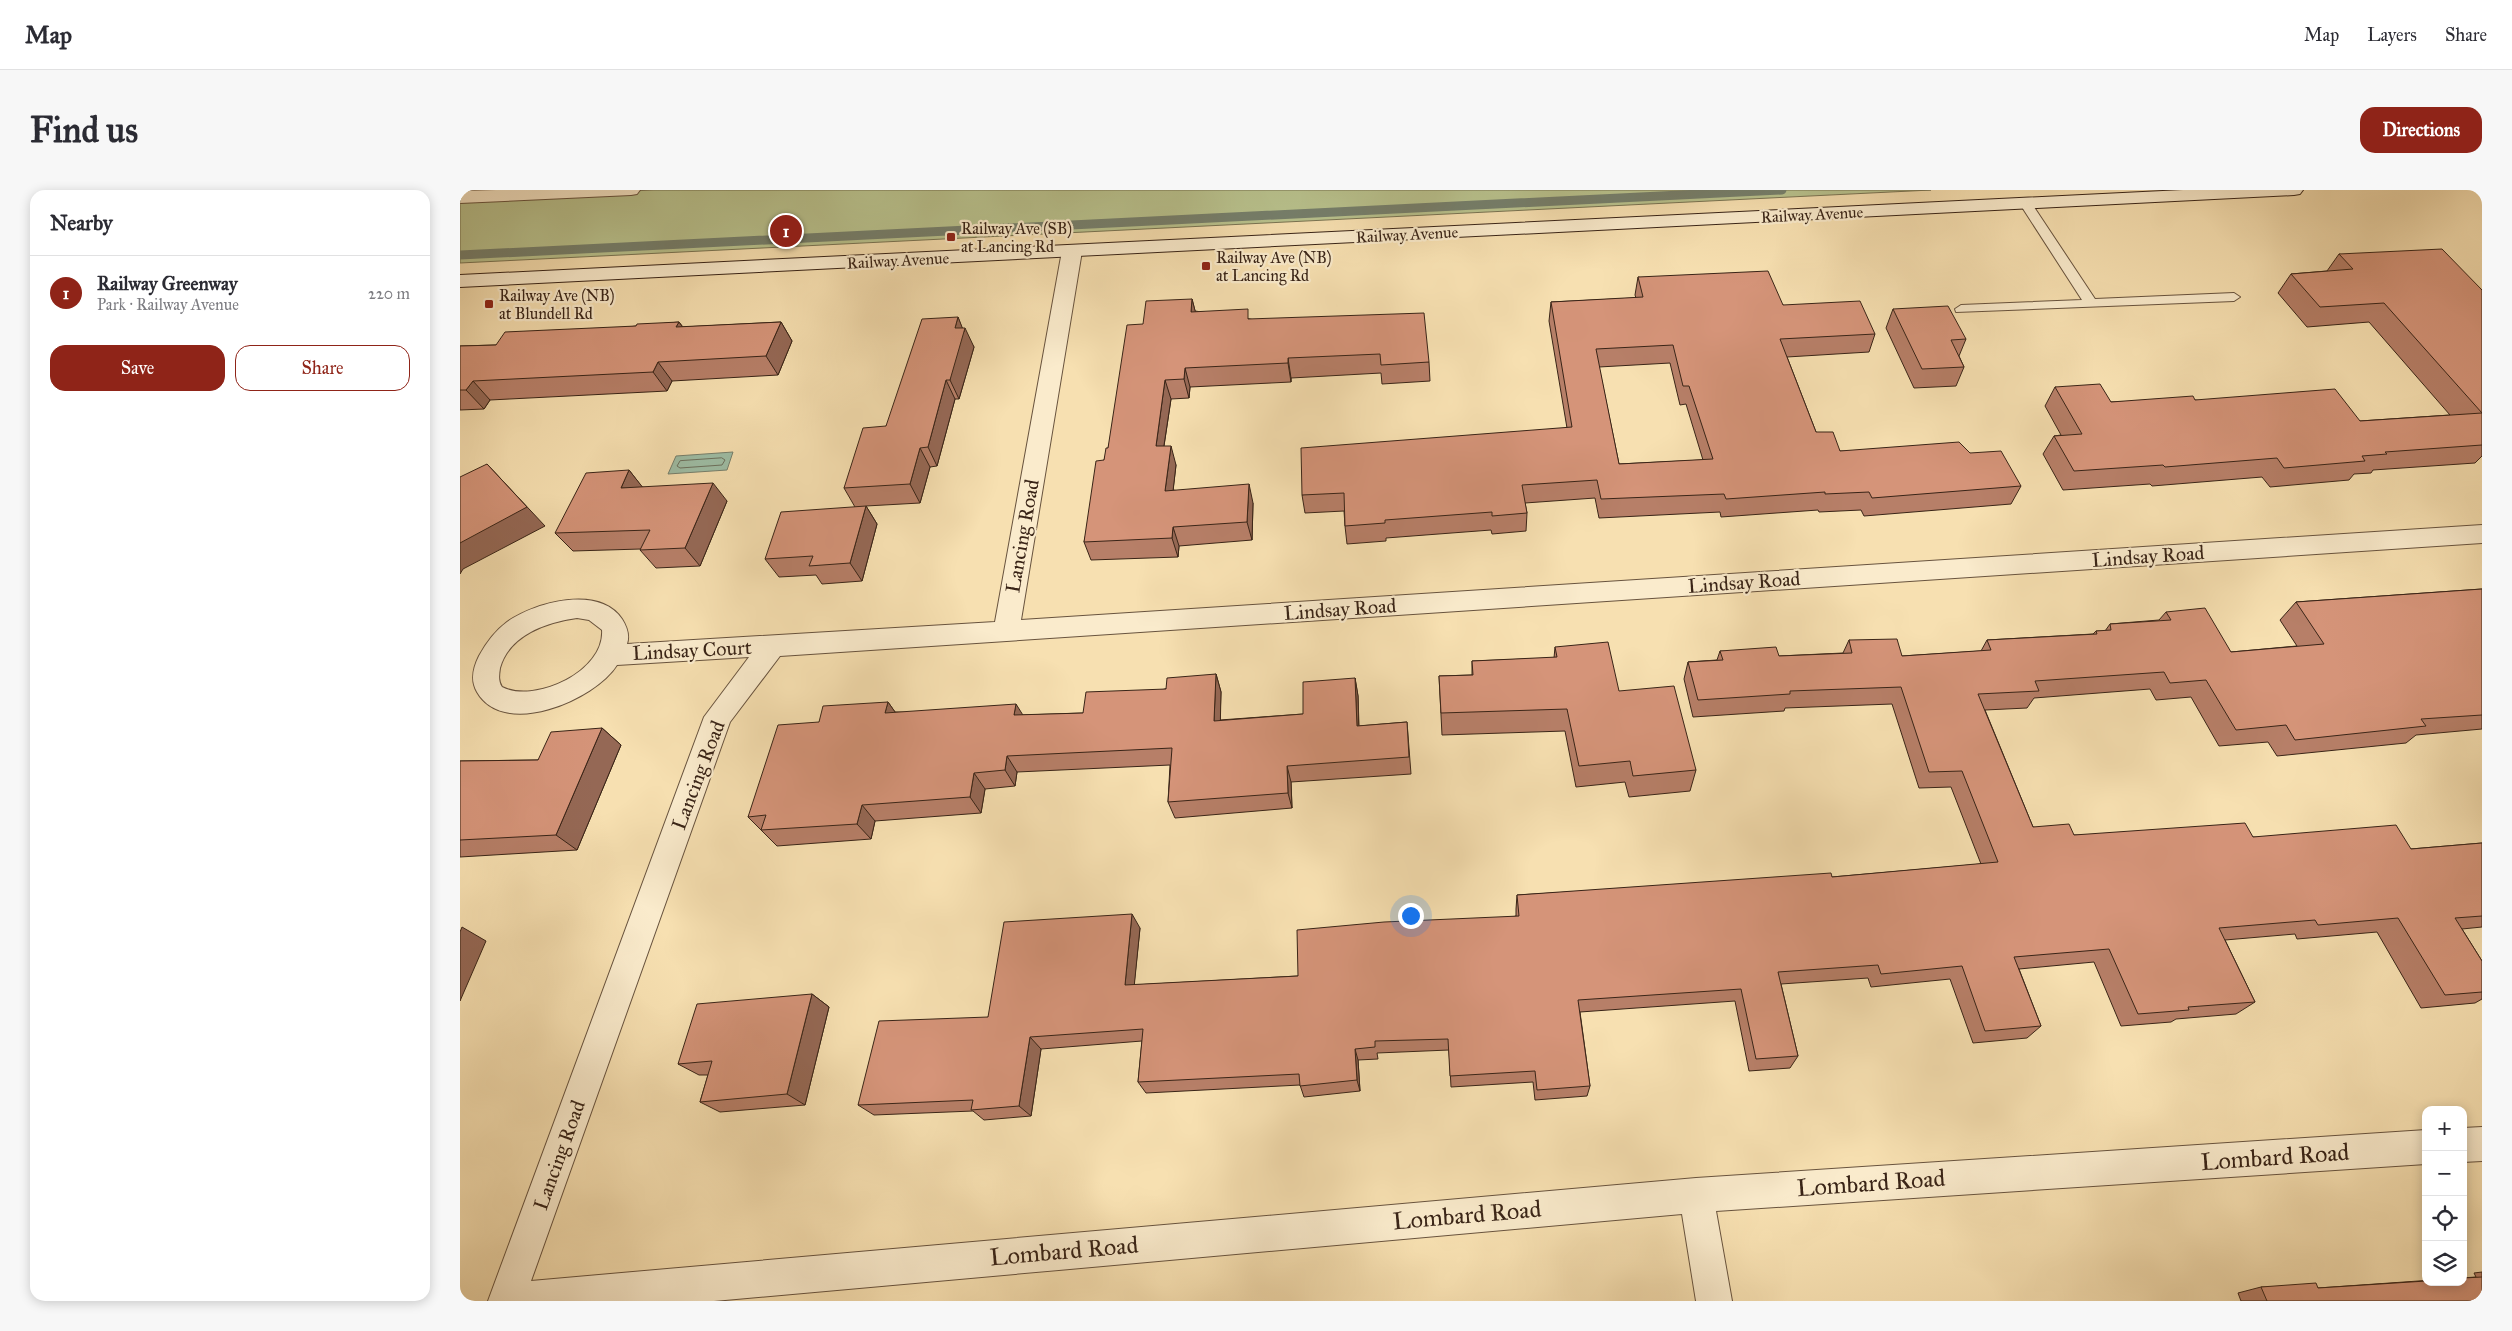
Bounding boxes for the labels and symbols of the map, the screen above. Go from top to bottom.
street label: Railway Avenue [1760,202,1864,227]
pin: 1 [770,212,802,250]
place label: Railway Ave (SB) at Lancing Rd [961,219,1072,257]
street label: Railway Avenue [1355,222,1459,247]
marker: Railway Ave (SB) at Lancing Rd [945,231,957,243]
street label: Railway Avenue [846,248,950,273]
place label: Railway Ave (NB) at Lancing Rd [1216,248,1331,286]
marker: Railway Ave (NB) at Lancing Rd [1200,260,1212,272]
place label: Railway Ave (NB) at Blundell Rd [499,286,614,323]
marker: Railway Ave (NB) at Blundell Rd [483,298,495,310]
street label: Lancing Road [1000,477,1045,595]
street label: Lindsay Road [2091,540,2205,572]
street label: Lindsay Road [1687,566,1801,598]
street label: Lindsay Road [1283,593,1397,625]
street label: Lindsay Court [632,635,752,665]
street label: Lancing Road [666,717,731,833]
your location [1398,903,1424,929]
street label: Lancing Road [528,1097,591,1214]
street label: Lombard Road [2200,1137,2350,1177]
street label: Lombard Road [1796,1163,1946,1203]
street label: Lombard Road [1391,1194,1543,1236]
street label: Lombard Road [988,1230,1140,1272]

